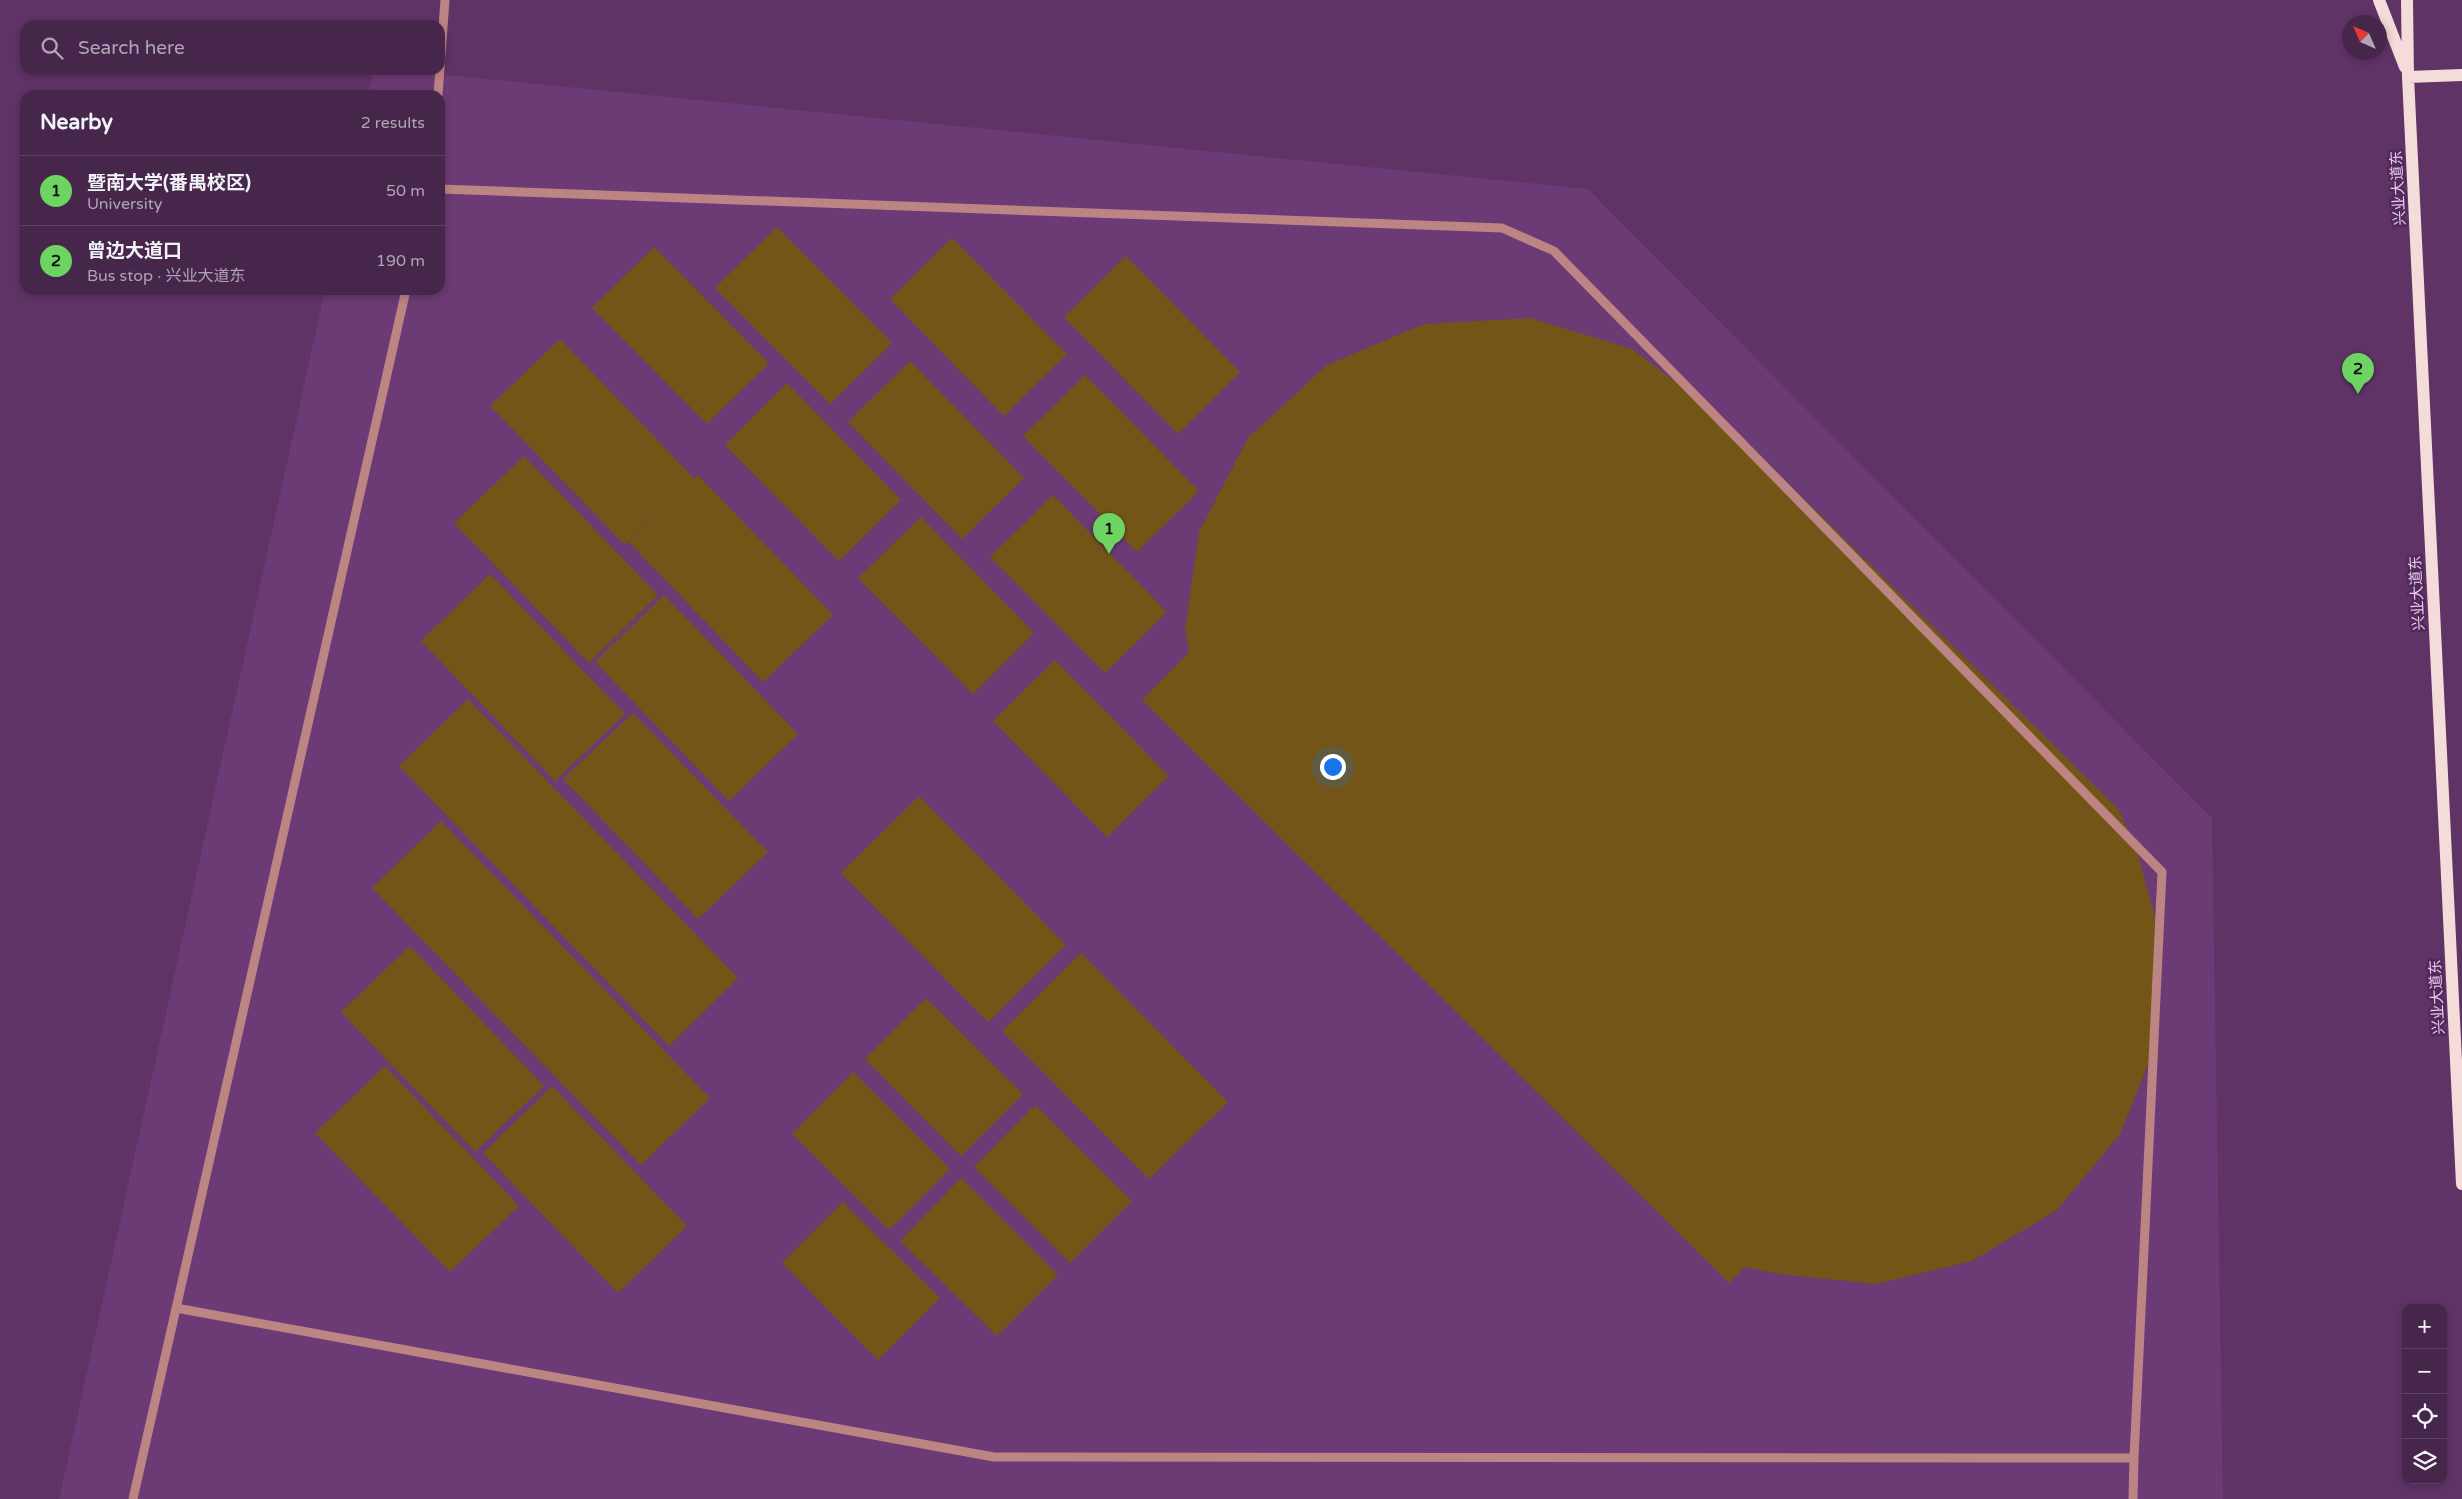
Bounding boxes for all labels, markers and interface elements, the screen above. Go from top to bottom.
north arrow [2342,15,2387,60]
search box [20,20,445,75]
icon: search [38,34,66,62]
text: Search here [78,37,185,59]
text: Nearby [40,110,113,135]
text: 2 results [361,113,425,133]
street label: 兴业大道东 [2387,150,2409,226]
text: 暨南大学(番禺校区) [87,172,251,194]
text: 1 [51,181,61,201]
text: 50 m [386,181,425,201]
text: University [87,194,162,214]
text: 曾边大道口 [87,240,182,262]
text: 2 [51,251,61,271]
text: 190 m [376,251,425,271]
text: Bus stop · 兴业大道东 [87,266,245,286]
pin: 2 [2342,353,2374,394]
pin: 1 [1093,513,1125,554]
street label: 兴业大道东 [2406,555,2428,631]
your location [1320,754,1346,780]
street label: 兴业大道东 [2426,959,2448,1035]
map controls [2402,1304,2447,1484]
button: + [2402,1304,2447,1349]
button: − [2402,1349,2447,1394]
button: locate [2402,1394,2447,1439]
button: layers [2402,1439,2447,1484]

